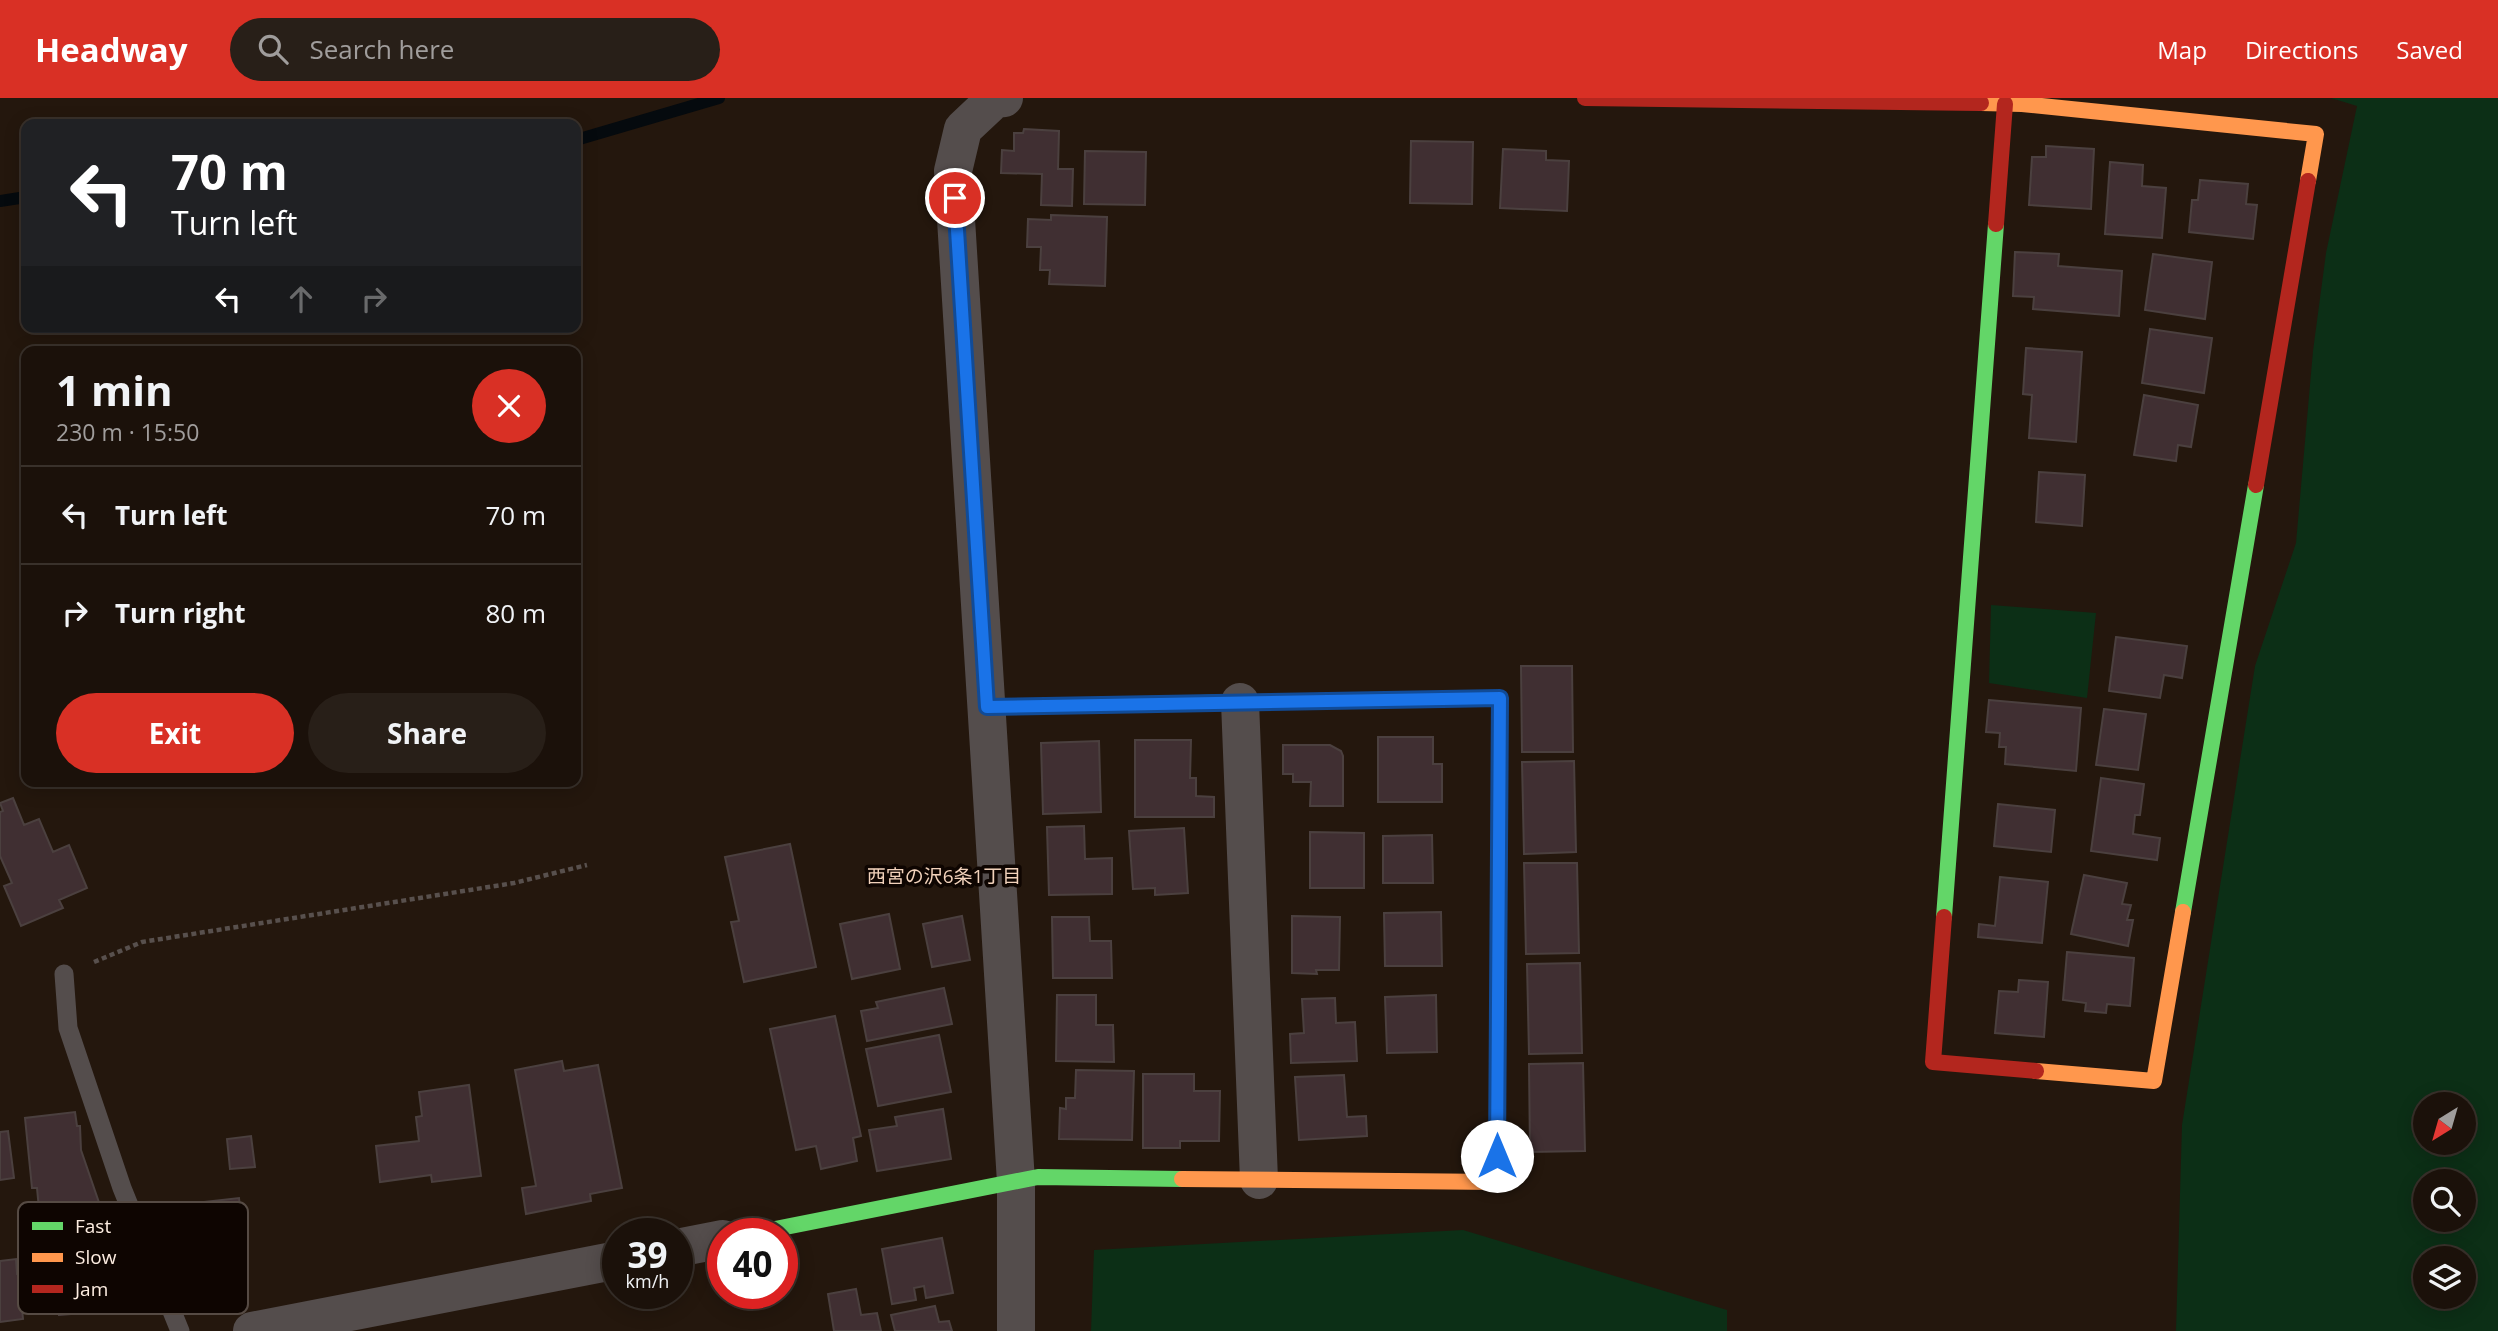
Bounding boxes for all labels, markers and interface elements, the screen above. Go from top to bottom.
search box [230,18,720,81]
text: Headway [35,27,188,72]
icon: search [254,30,292,68]
text: Search here [310,31,454,67]
text: Map [2157,33,2207,66]
text: Directions [2245,33,2358,66]
text: Saved [2396,33,2463,66]
text: 70 m [171,138,288,204]
icon: left [56,147,147,238]
pin [925,168,985,228]
icon: arrive [936,179,974,217]
text: Turn left [171,201,297,244]
icon: left [209,280,247,318]
icon: ahead [282,280,320,318]
icon: right [355,280,393,318]
text: 1 min [56,361,173,418]
button: close [472,369,546,443]
text: 230 m · 15:50 [56,416,199,448]
icon: left [56,496,94,534]
text: Turn left [115,497,227,533]
text: 70 m [485,497,546,533]
icon: right [56,594,94,632]
text: Turn right [115,595,246,631]
text: 80 m [485,595,546,631]
button: Exit [56,693,294,773]
button: Share [308,693,546,773]
district label: 西宮の沢6条1丁目 [867,863,1021,889]
north arrow [2413,1092,2476,1155]
map controls [2413,1092,2476,1309]
position arrow [1460,1119,1534,1193]
button: search [2413,1169,2476,1232]
legend [18,1202,248,1314]
text: Fast [75,1213,111,1239]
speed limit sign: 40 [707,1218,798,1309]
text: 39 [627,1231,668,1278]
text: Slow [75,1244,117,1270]
button: layers [2413,1246,2476,1309]
text: km/h [626,1269,669,1293]
text: Jam [73,1276,108,1302]

